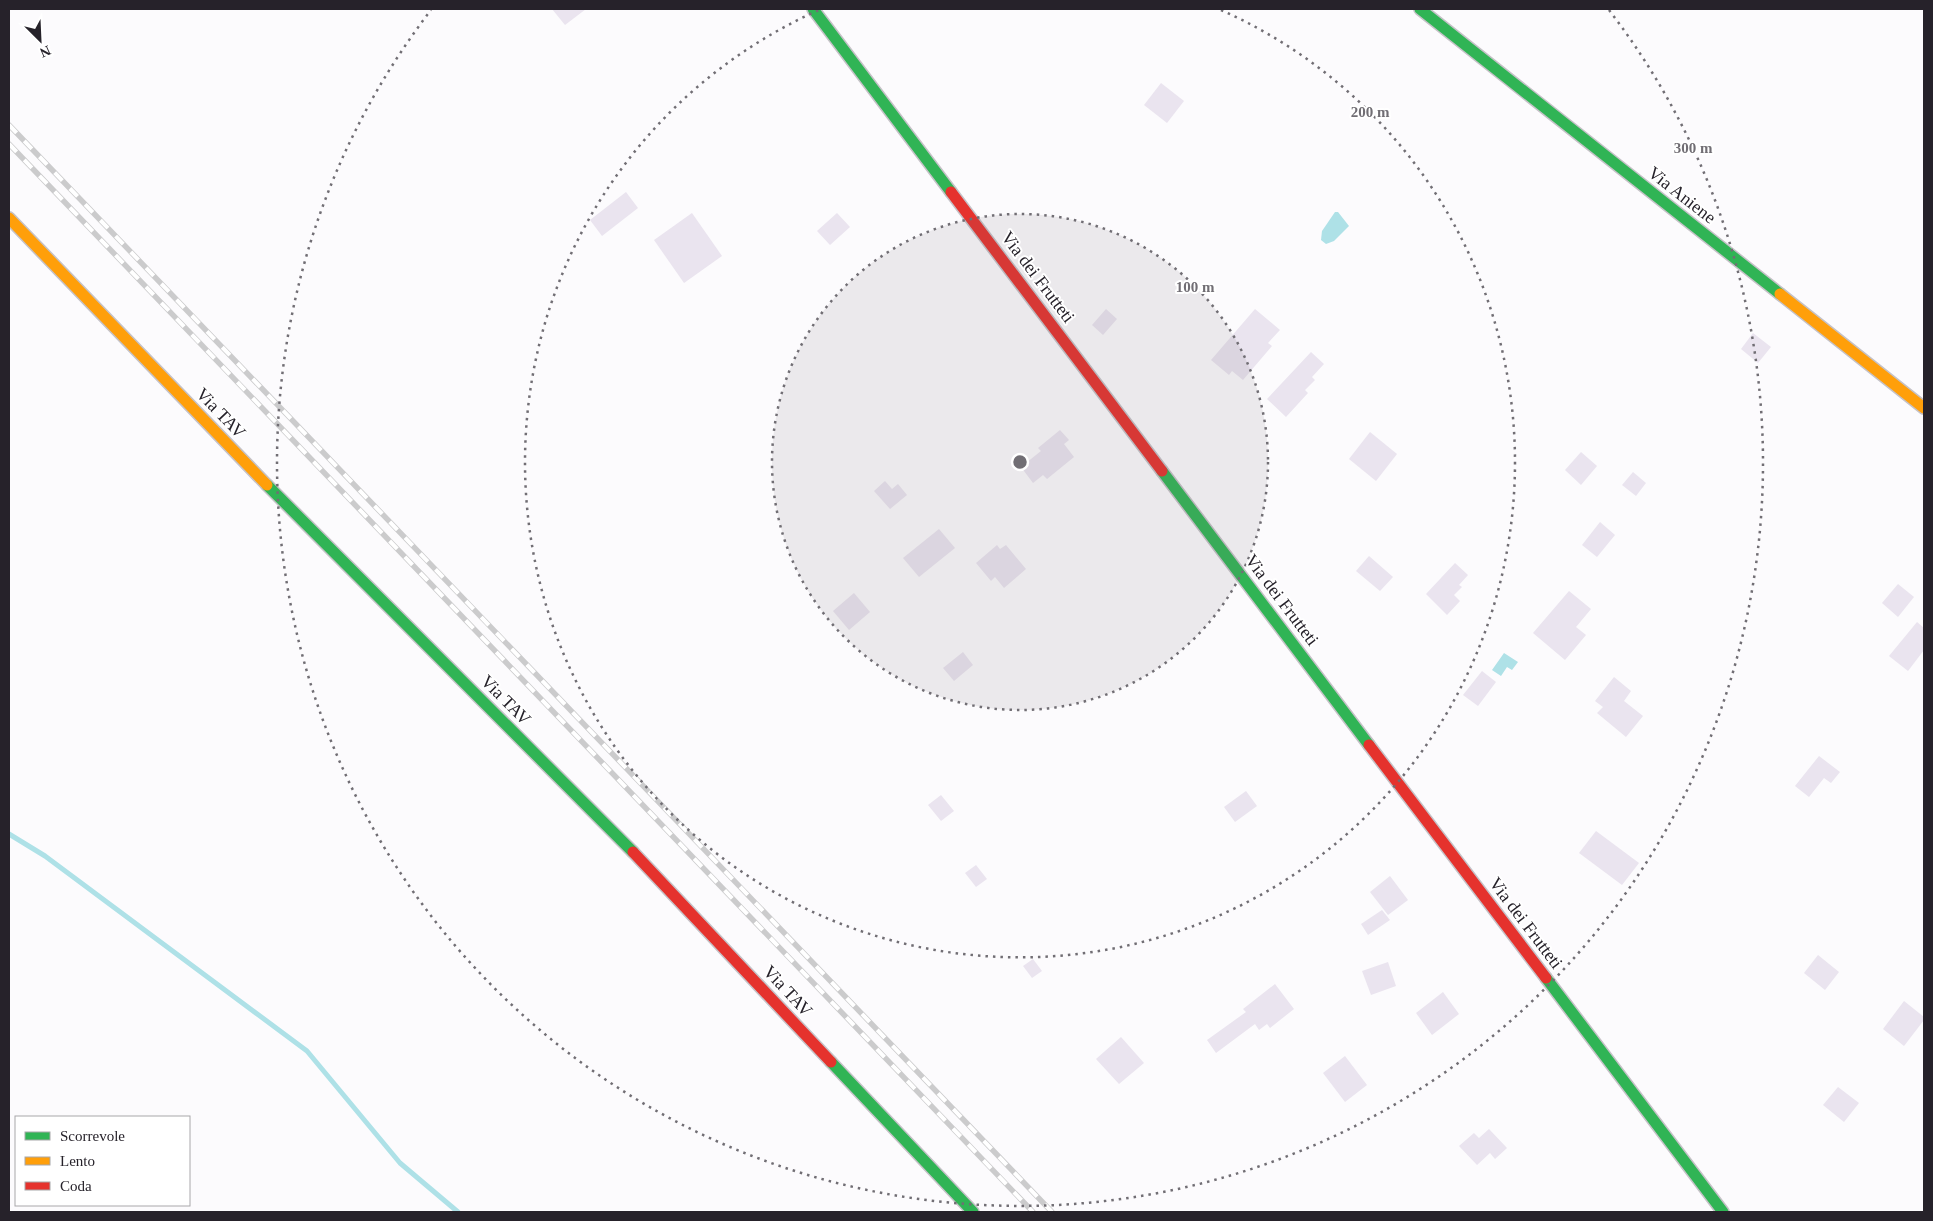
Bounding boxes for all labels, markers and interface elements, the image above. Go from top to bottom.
north arrow [15,15,65,65]
text: N [37,43,53,60]
text: 200 m [1351,104,1390,120]
text: 300 m [1674,140,1713,156]
street label: Via Aniene [1644,162,1720,228]
street label: Via dei Frutteti [997,227,1079,327]
text: 100 m [1176,279,1215,295]
street label: Via TAV [192,384,250,442]
centre of rings [1011,453,1029,471]
street label: Via dei Frutteti [1241,550,1323,650]
street label: Via TAV [477,671,535,729]
street label: Via dei Frutteti [1485,873,1567,973]
street label: Via TAV [759,961,817,1021]
legend [15,1116,190,1206]
text: Scorrevole [60,1128,125,1144]
text: Lento [60,1153,95,1169]
text: Coda [60,1178,92,1194]

